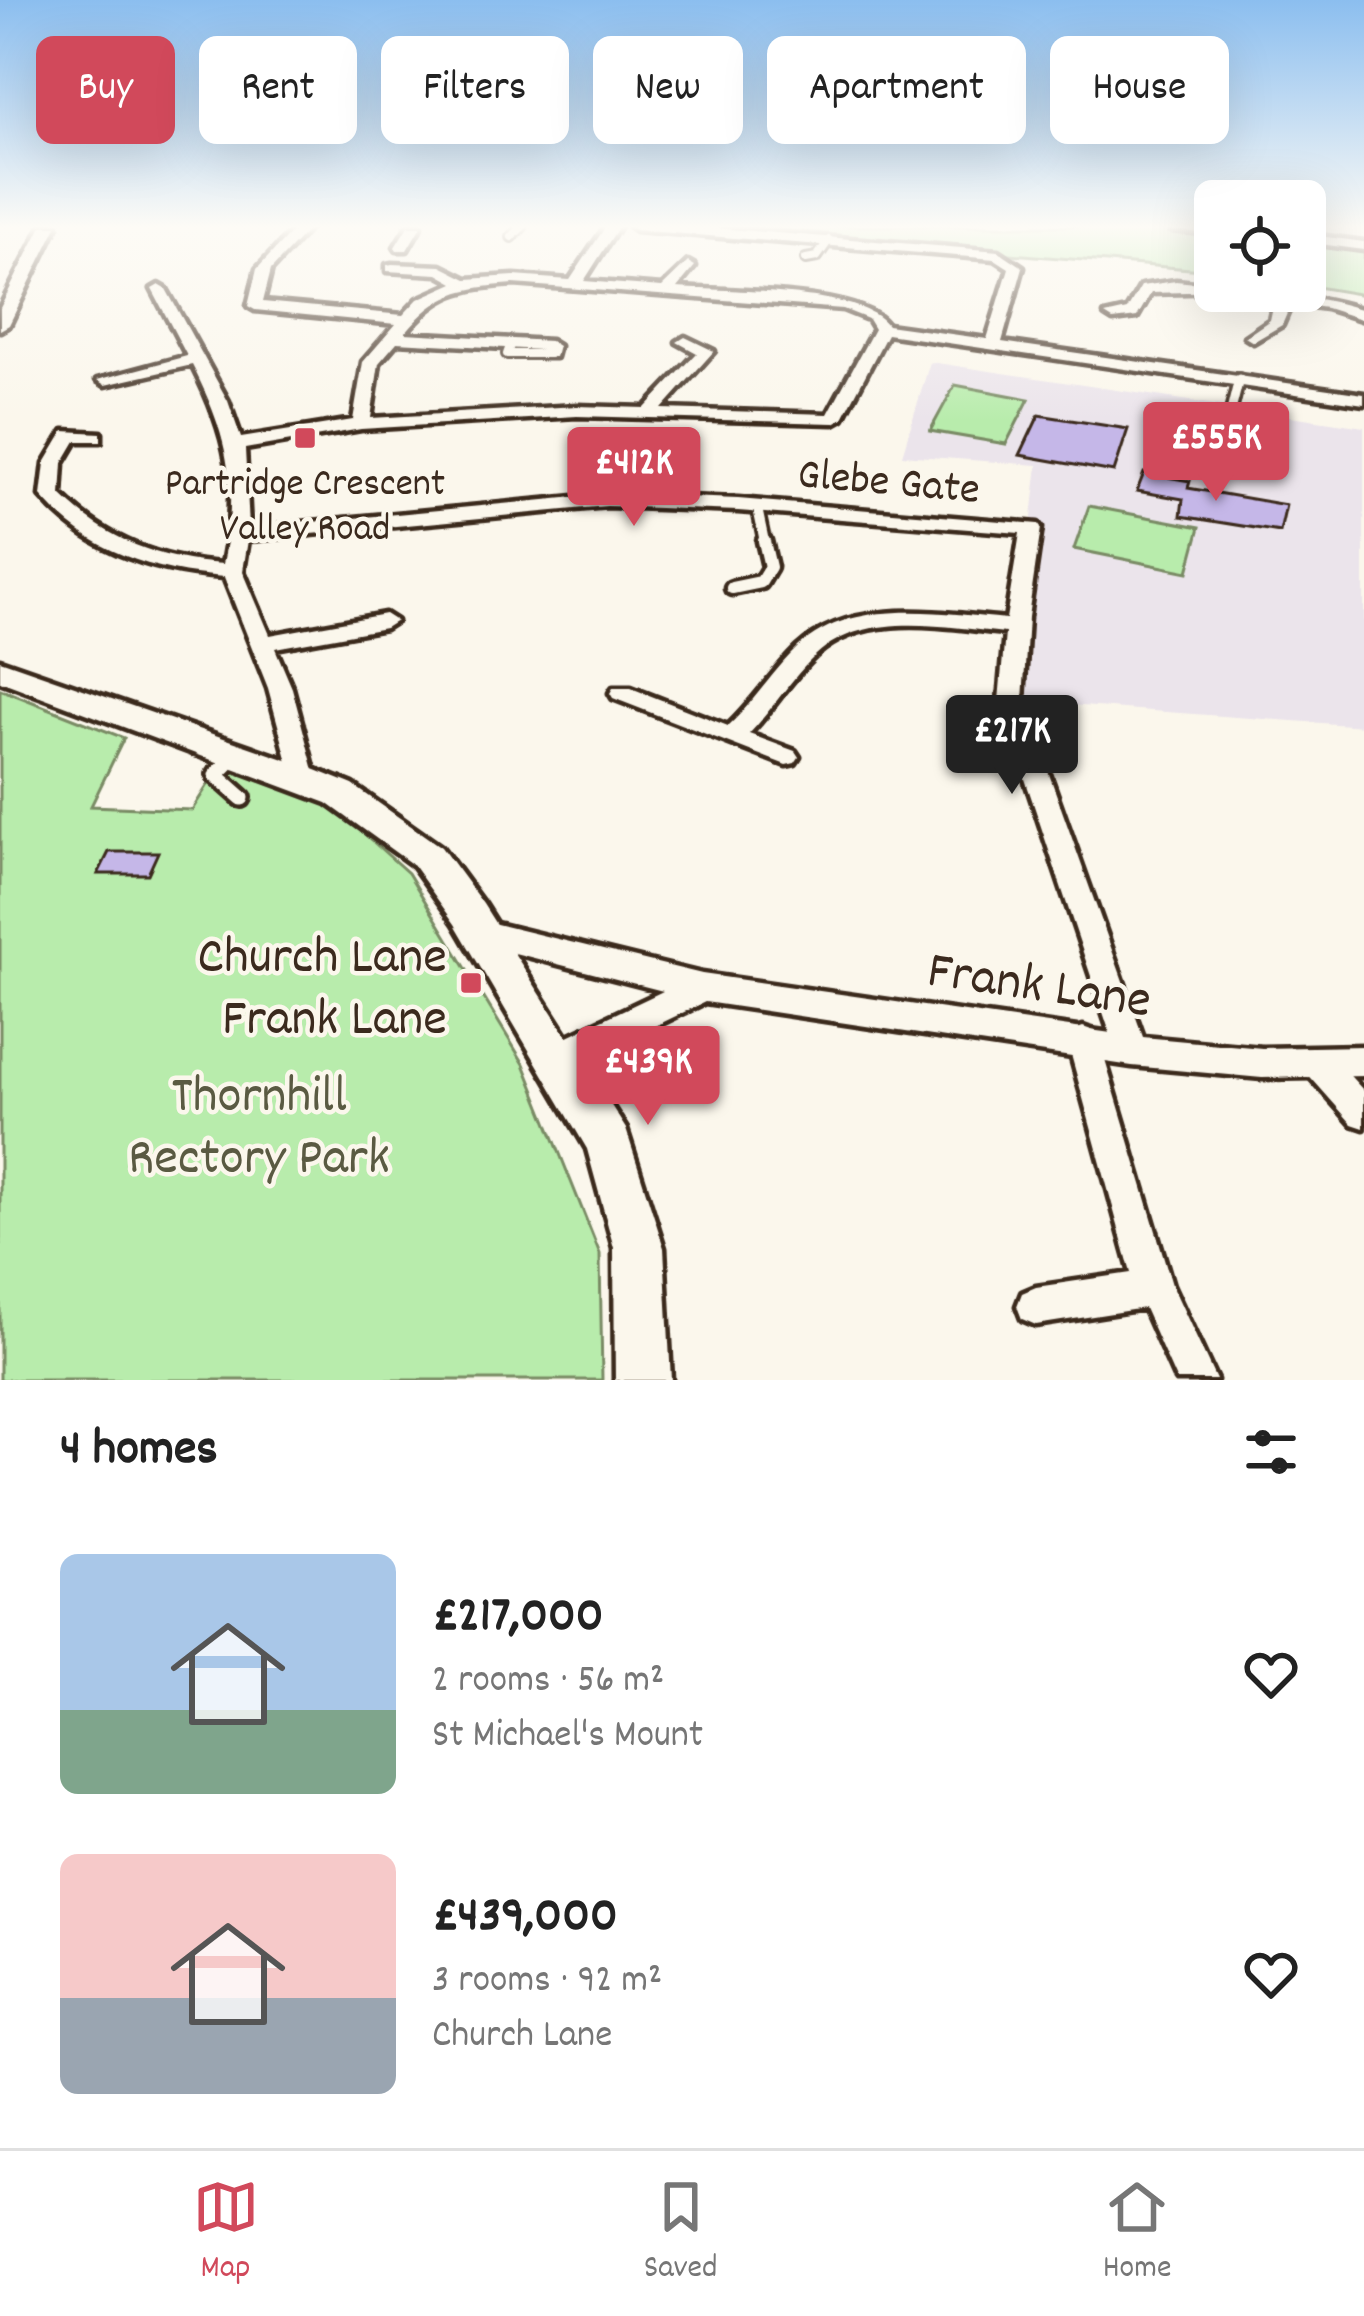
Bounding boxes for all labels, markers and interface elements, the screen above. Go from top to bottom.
chip: Buy [36,36,175,144]
chip: Rent [199,36,357,144]
chip: Filters [381,36,569,144]
chip: New [593,36,743,144]
chip: Apartment [767,36,1026,144]
chip: House [1050,36,1229,144]
map controls [1194,180,1326,312]
button: locate [1194,180,1326,312]
pin: £555K [1132,402,1300,504]
text: £555K [1170,413,1262,468]
marker: Partridge Crescent Valley Road [292,425,318,451]
pin: £412K [550,427,718,529]
text: £412K [594,438,674,493]
street label: Glebe Gate [794,445,982,525]
place label: Partridge Crescent Valley Road [165,459,445,559]
pin: £217K [928,695,1096,797]
text: £217K [973,706,1051,761]
place label: Church Lane Frank Lane [197,922,447,1061]
street label: Frank Lane [922,936,1156,1043]
marker: Church Lane Frank Lane [458,970,484,996]
pin: £439K [564,1026,732,1128]
text: £439K [604,1037,692,1092]
park label: Thornhill Rectory Park [128,1061,390,1200]
text: 4 homes [60,1416,218,1488]
icon: filters [1238,1419,1304,1485]
text: £217,000 [432,1583,604,1655]
icon: home [156,1602,300,1746]
icon: heart [1238,1641,1304,1707]
text: 2 rooms · 56 m² [432,1655,664,1710]
text: St Michael's Mount [432,1710,703,1765]
text: £439,000 [432,1883,618,1955]
icon: home [156,1902,300,2046]
icon: heart [1238,1941,1304,2007]
text: 3 rooms · 92 m² [432,1955,662,2010]
text: Church Lane [432,2010,612,2065]
tab: Map [193,2174,259,2293]
tab: Saved [644,2174,718,2293]
tab: Home [1103,2174,1171,2293]

